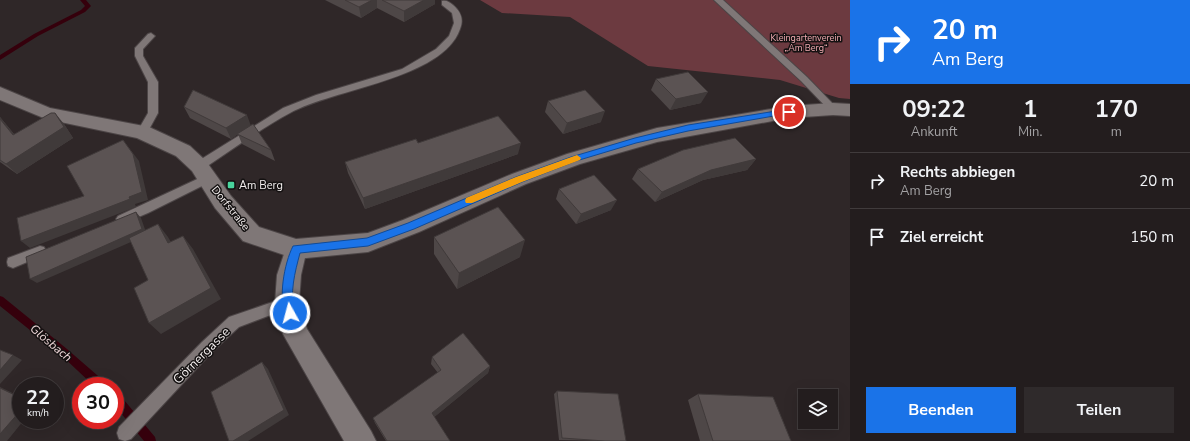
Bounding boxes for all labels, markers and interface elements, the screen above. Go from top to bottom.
text: 20 m [932,11,998,49]
icon: right [866,16,918,68]
park label: Kleingartenverein „Am Berg“ [770,32,842,54]
text: Am Berg [932,47,1004,71]
text: 09:22 [902,93,966,125]
text: 1 [1023,93,1037,125]
text: 170 [1095,93,1138,125]
pin [772,95,806,129]
icon: arrive [778,101,800,123]
text: Ankunft [911,123,957,141]
text: Min. [1018,123,1042,141]
text: m [1111,123,1122,141]
text: Rechts abbiegen [900,162,1015,182]
icon: right [866,170,888,192]
text: 20 m [1139,171,1174,191]
place label: Am Berg [239,178,283,193]
marker: Am Berg [226,180,236,190]
text: Am Berg [900,182,952,200]
street label: Dorfstraße [208,183,253,234]
icon: arrive [866,226,888,248]
text: Ziel erreicht [900,227,983,247]
text: 150 m [1130,227,1174,247]
position arrow [269,292,311,334]
water label: Glösbach [27,321,76,365]
street label: Görnergasse [169,323,234,388]
speed limit sign: 30 [72,377,124,429]
text: 22 [26,384,50,411]
button: Beenden [866,387,1016,433]
button: Teilen [1024,387,1174,433]
map controls [798,389,838,429]
button: layers [798,389,838,429]
text: km/h [27,406,49,420]

